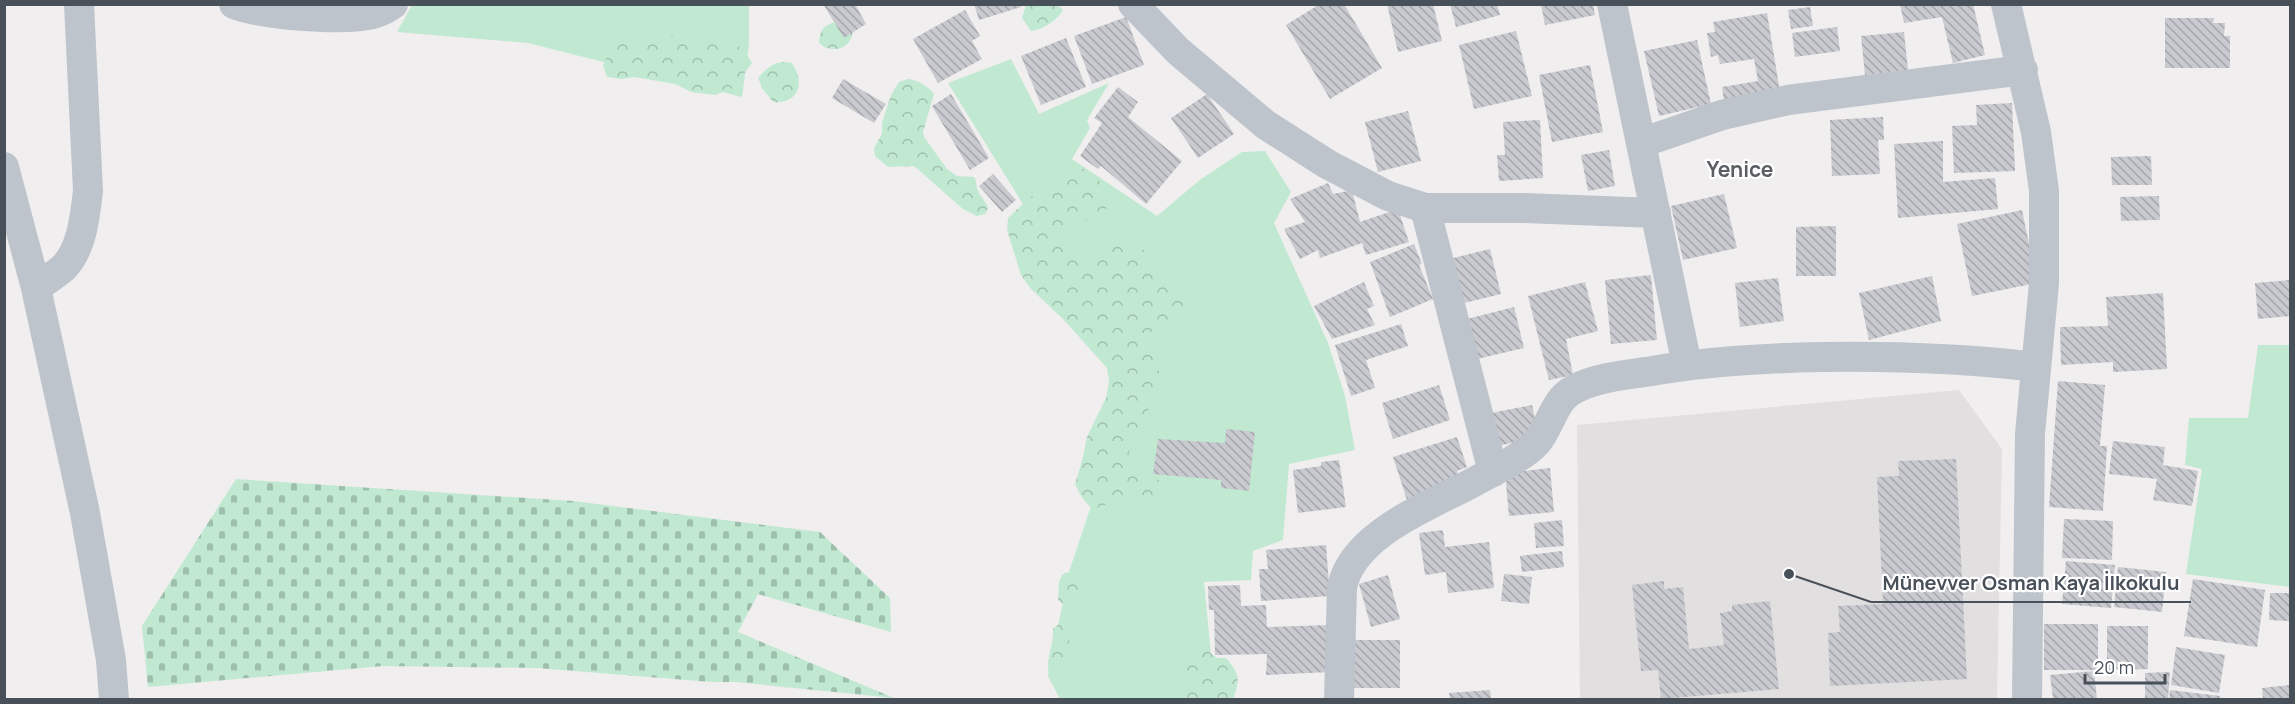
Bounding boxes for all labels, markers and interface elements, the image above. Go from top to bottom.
district label: Yenice [1707,155,1773,183]
callout: Münevver Osman Kaya İlkokulu [1871,564,2191,602]
text: Münevver Osman Kaya İlkokulu [1883,569,2179,596]
scale bar [2085,647,2164,685]
text: 20 m [2094,655,2134,679]

